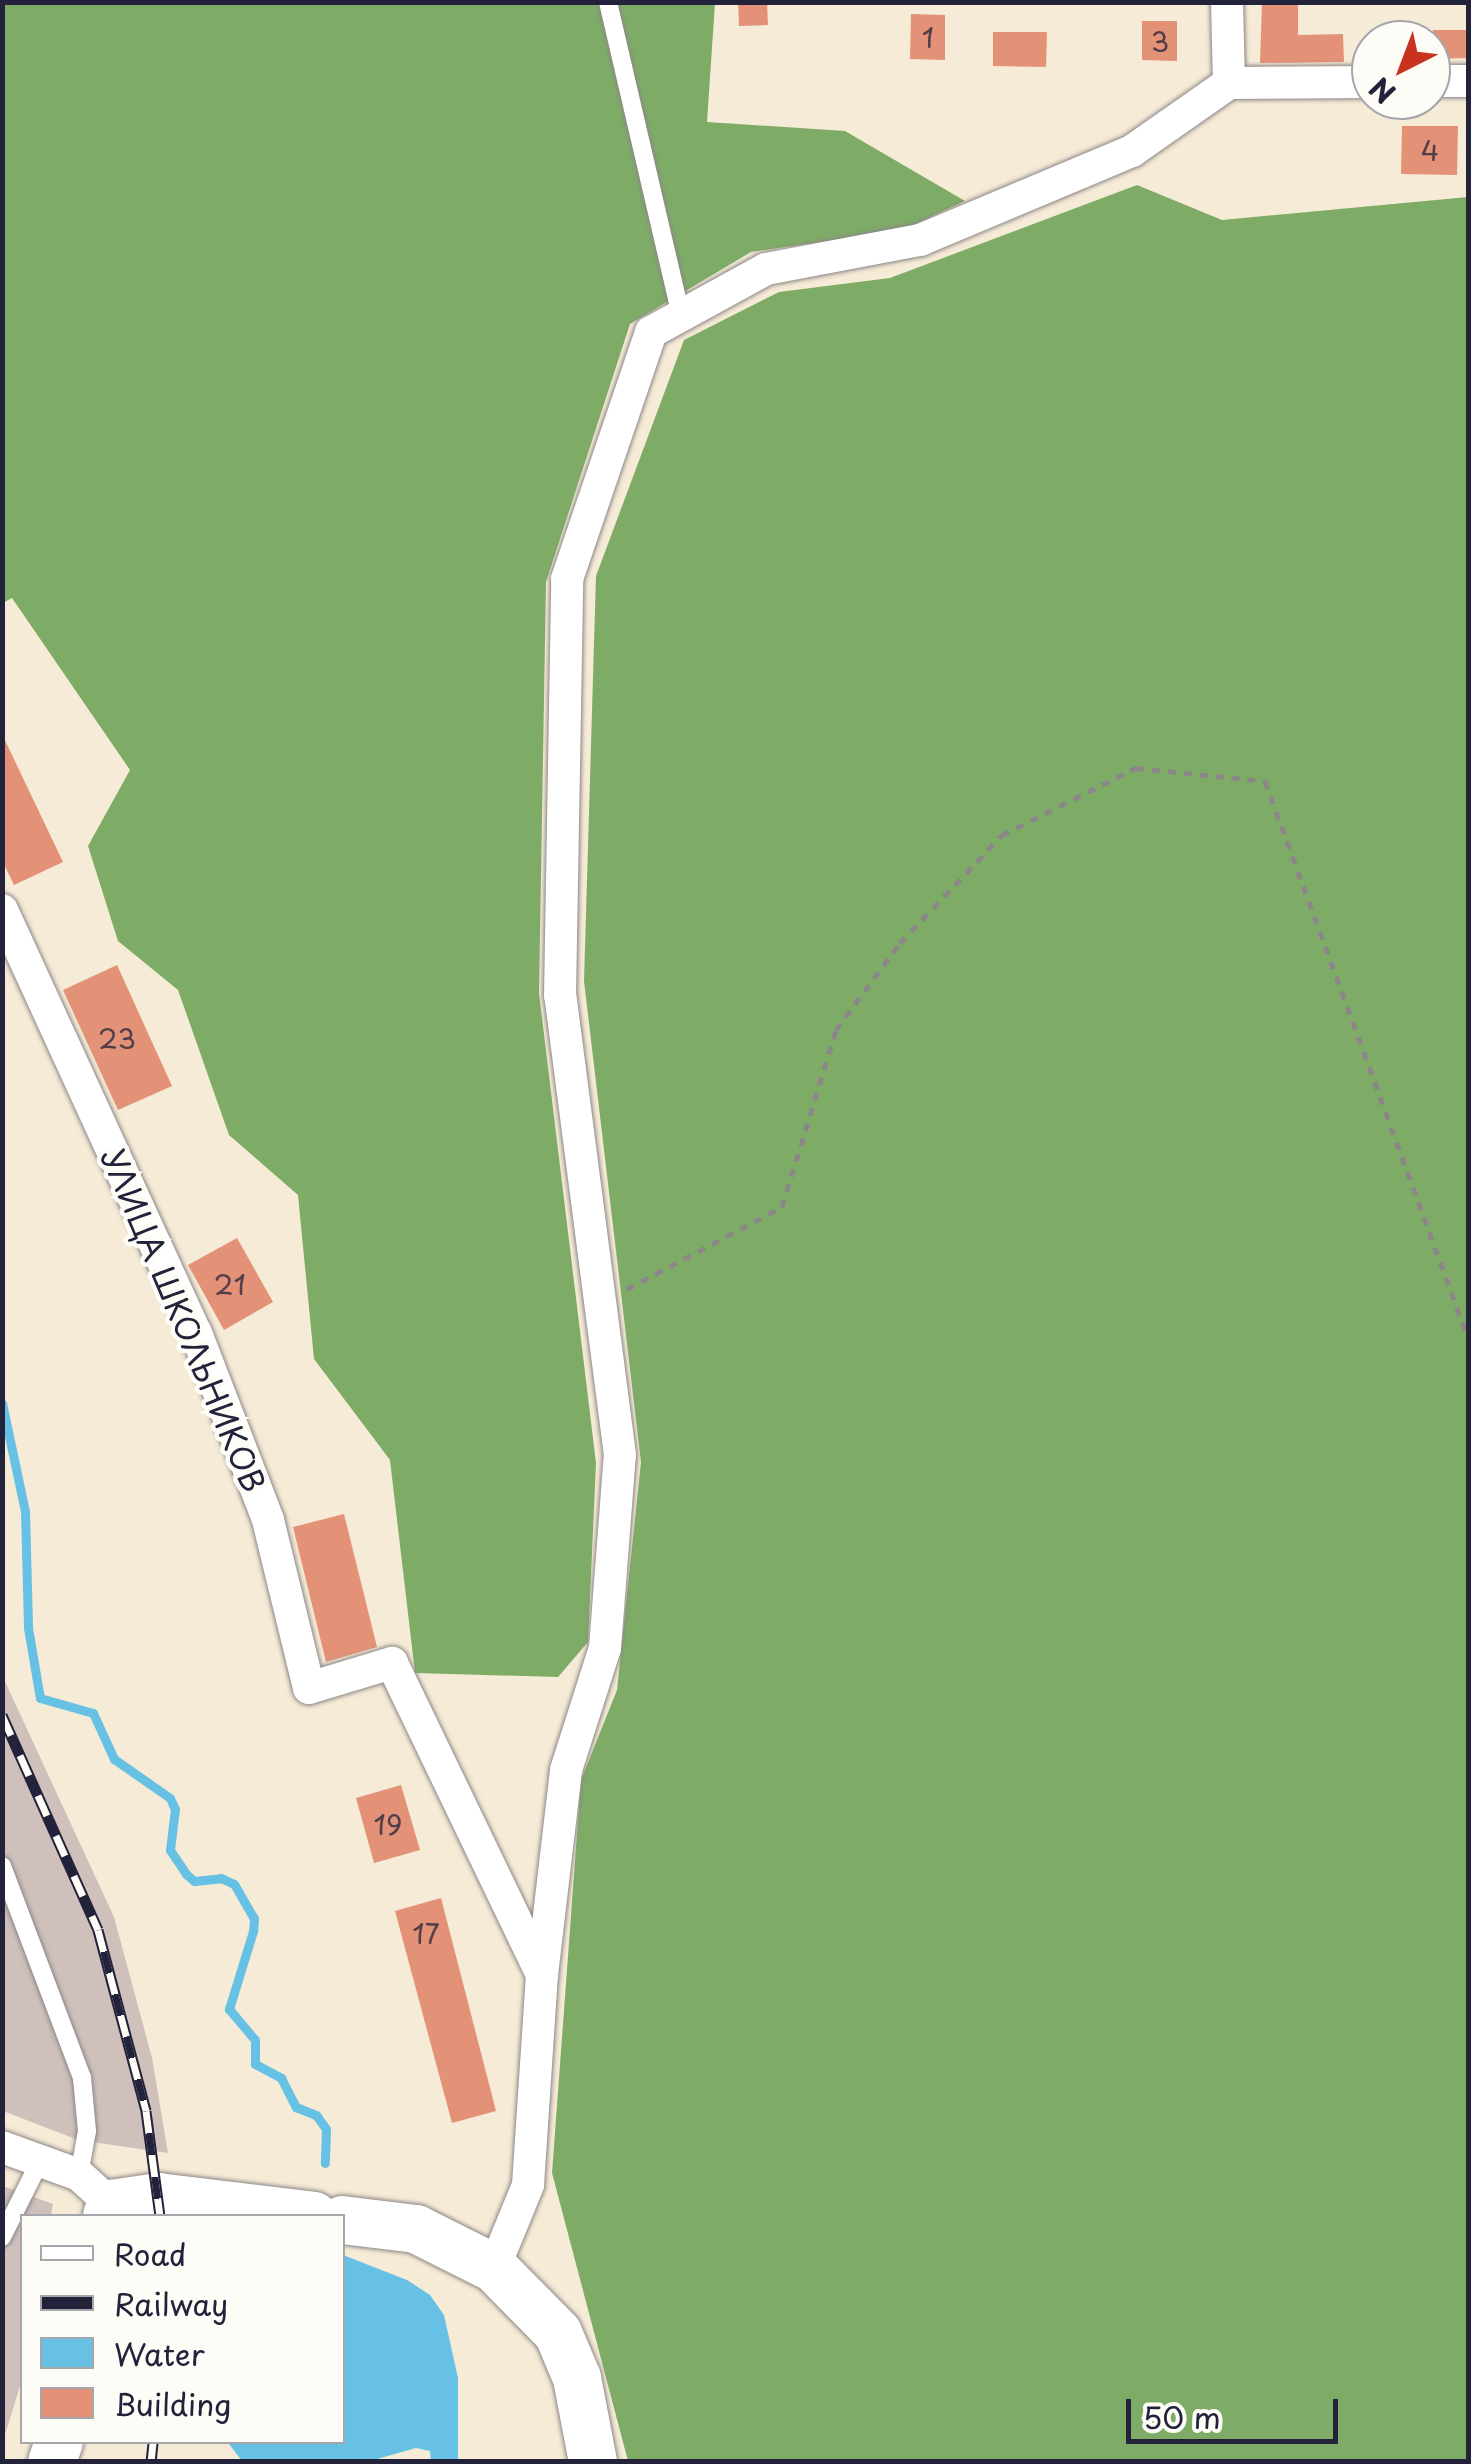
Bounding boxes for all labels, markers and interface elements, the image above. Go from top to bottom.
house number: 1 [922,20,934,54]
north arrow [1351,20,1451,120]
house number: 3 [1151,24,1169,58]
text: N [1359,68,1405,115]
house number: 4 [1421,133,1439,167]
house number: 23 [98,1021,136,1055]
street label: УЛИЦА ШКОЛЬНИКОВ [94,1142,274,1498]
house number: 21 [214,1267,246,1301]
house number: 19 [374,1807,402,1841]
house number: 17 [412,1916,440,1950]
legend [20,2214,345,2444]
text: Road [114,2231,187,2276]
text: Railway [114,2281,228,2326]
text: Water [114,2331,205,2376]
scale bar [1131,2379,1344,2441]
text: Building [114,2381,231,2426]
text: 50 m [1143,2394,1221,2439]

